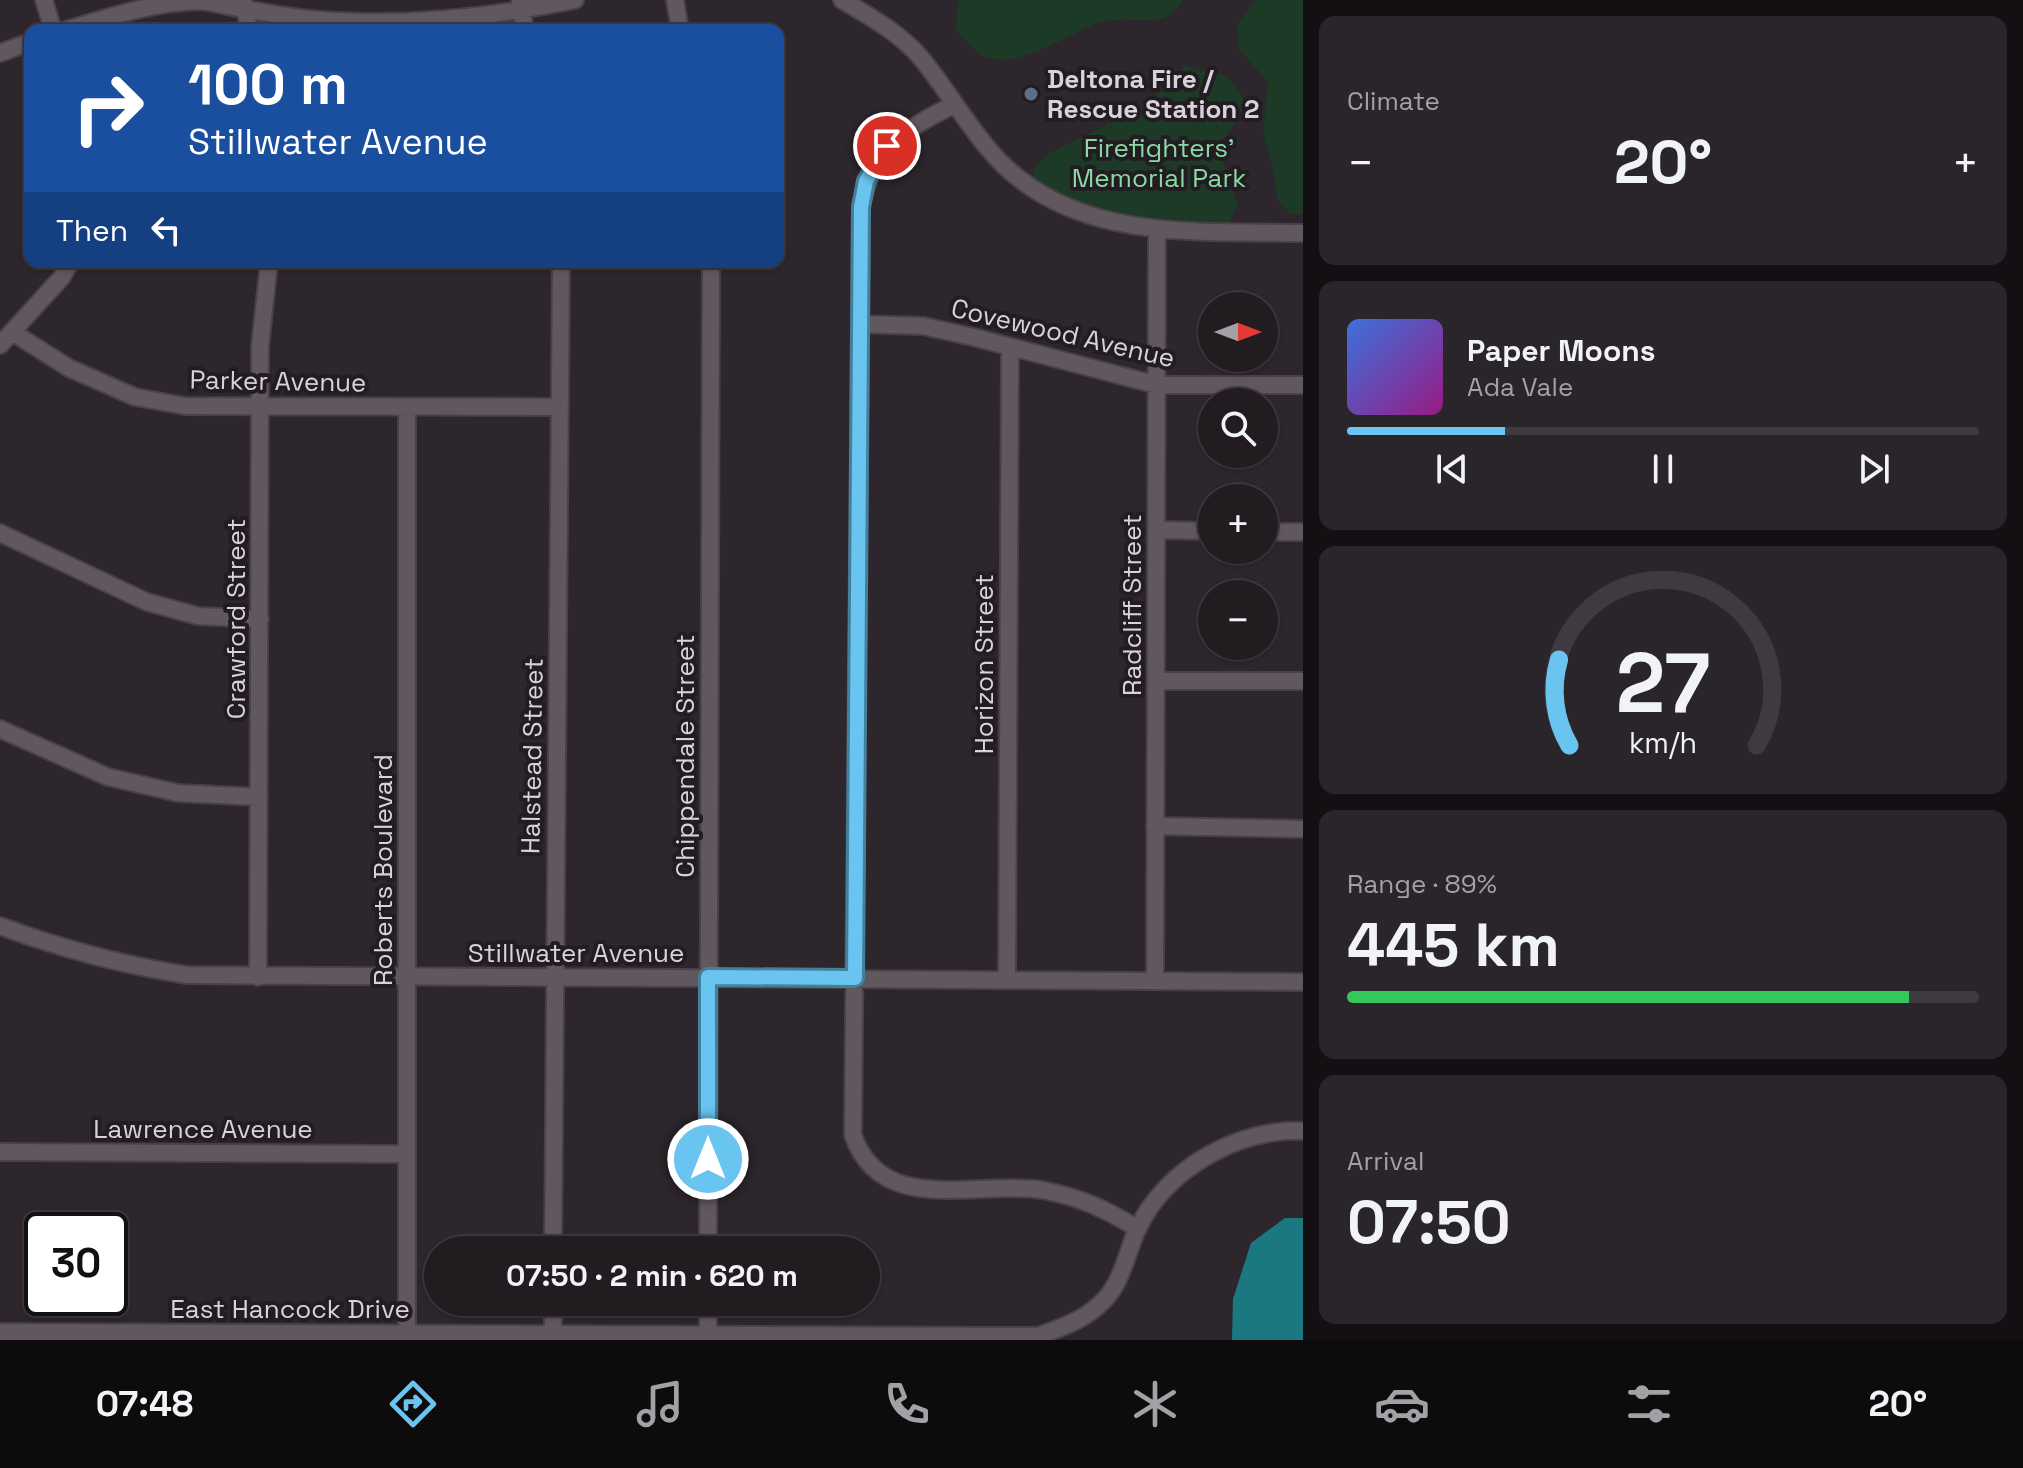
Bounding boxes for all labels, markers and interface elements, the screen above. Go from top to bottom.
text: 100 m [188,49,348,120]
icon: right [56,56,160,160]
place label: Deltona Fire / Rescue Station 2 [1047,62,1259,126]
text: Climate [1347,84,1440,118]
marker: Deltona Fire / Rescue Station 2 [1022,85,1040,103]
pin [853,112,921,180]
text: Stillwater Avenue [188,119,488,165]
icon: arrive [865,124,909,168]
text: 20° [1614,124,1712,201]
park label: Firefighters' Memorial Park [1072,131,1246,195]
text: − [1347,135,1374,191]
text: + [1952,135,1979,191]
icon: left [144,208,188,252]
text: Then [56,211,128,250]
street label: Covewood Avenue [948,291,1178,375]
north arrow [1198,292,1278,372]
map controls [1198,292,1278,660]
text: Paper Moons [1467,331,1656,370]
street label: Parker Avenue [189,362,367,400]
text: Ada Vale [1467,370,1573,404]
button: search [1198,388,1278,468]
icon: previous [1430,447,1474,491]
icon: pause [1641,447,1685,491]
icon: next [1852,447,1896,491]
button: + [1198,484,1278,564]
street label: Radcliff Street [1115,514,1149,696]
street label: Crawford Street [219,519,253,719]
street label: Horizon Street [967,574,1001,754]
button: − [1198,580,1278,660]
text: 27 [1616,630,1710,736]
street label: Chippendale Street [668,634,702,878]
street label: Halstead Street [513,658,551,854]
text: km/h [1629,725,1697,761]
street label: Roberts Boulevard [366,754,400,986]
text: Range · 89% [1347,867,1497,901]
text: 445 km [1347,907,1560,984]
street label: Stillwater Avenue [468,936,684,970]
street label: Lawrence Avenue [93,1112,313,1146]
position arrow [666,1117,750,1201]
text: Arrival [1347,1144,1424,1178]
text: 07:50 [1347,1184,1511,1261]
speed limit sign: 30 [24,1212,128,1316]
text: 07:50 · 2 min · 620 m [506,1256,798,1295]
street label: East Hancock Drive [170,1292,410,1326]
icon: directions [385,1376,441,1432]
icon: music [632,1376,688,1432]
icon: phone [879,1376,935,1432]
icon: climate [1127,1376,1183,1432]
icon: car [1374,1376,1430,1432]
icon: filters [1621,1376,1677,1432]
text: 07:48 [96,1381,193,1427]
text: 20° [1868,1381,1927,1427]

